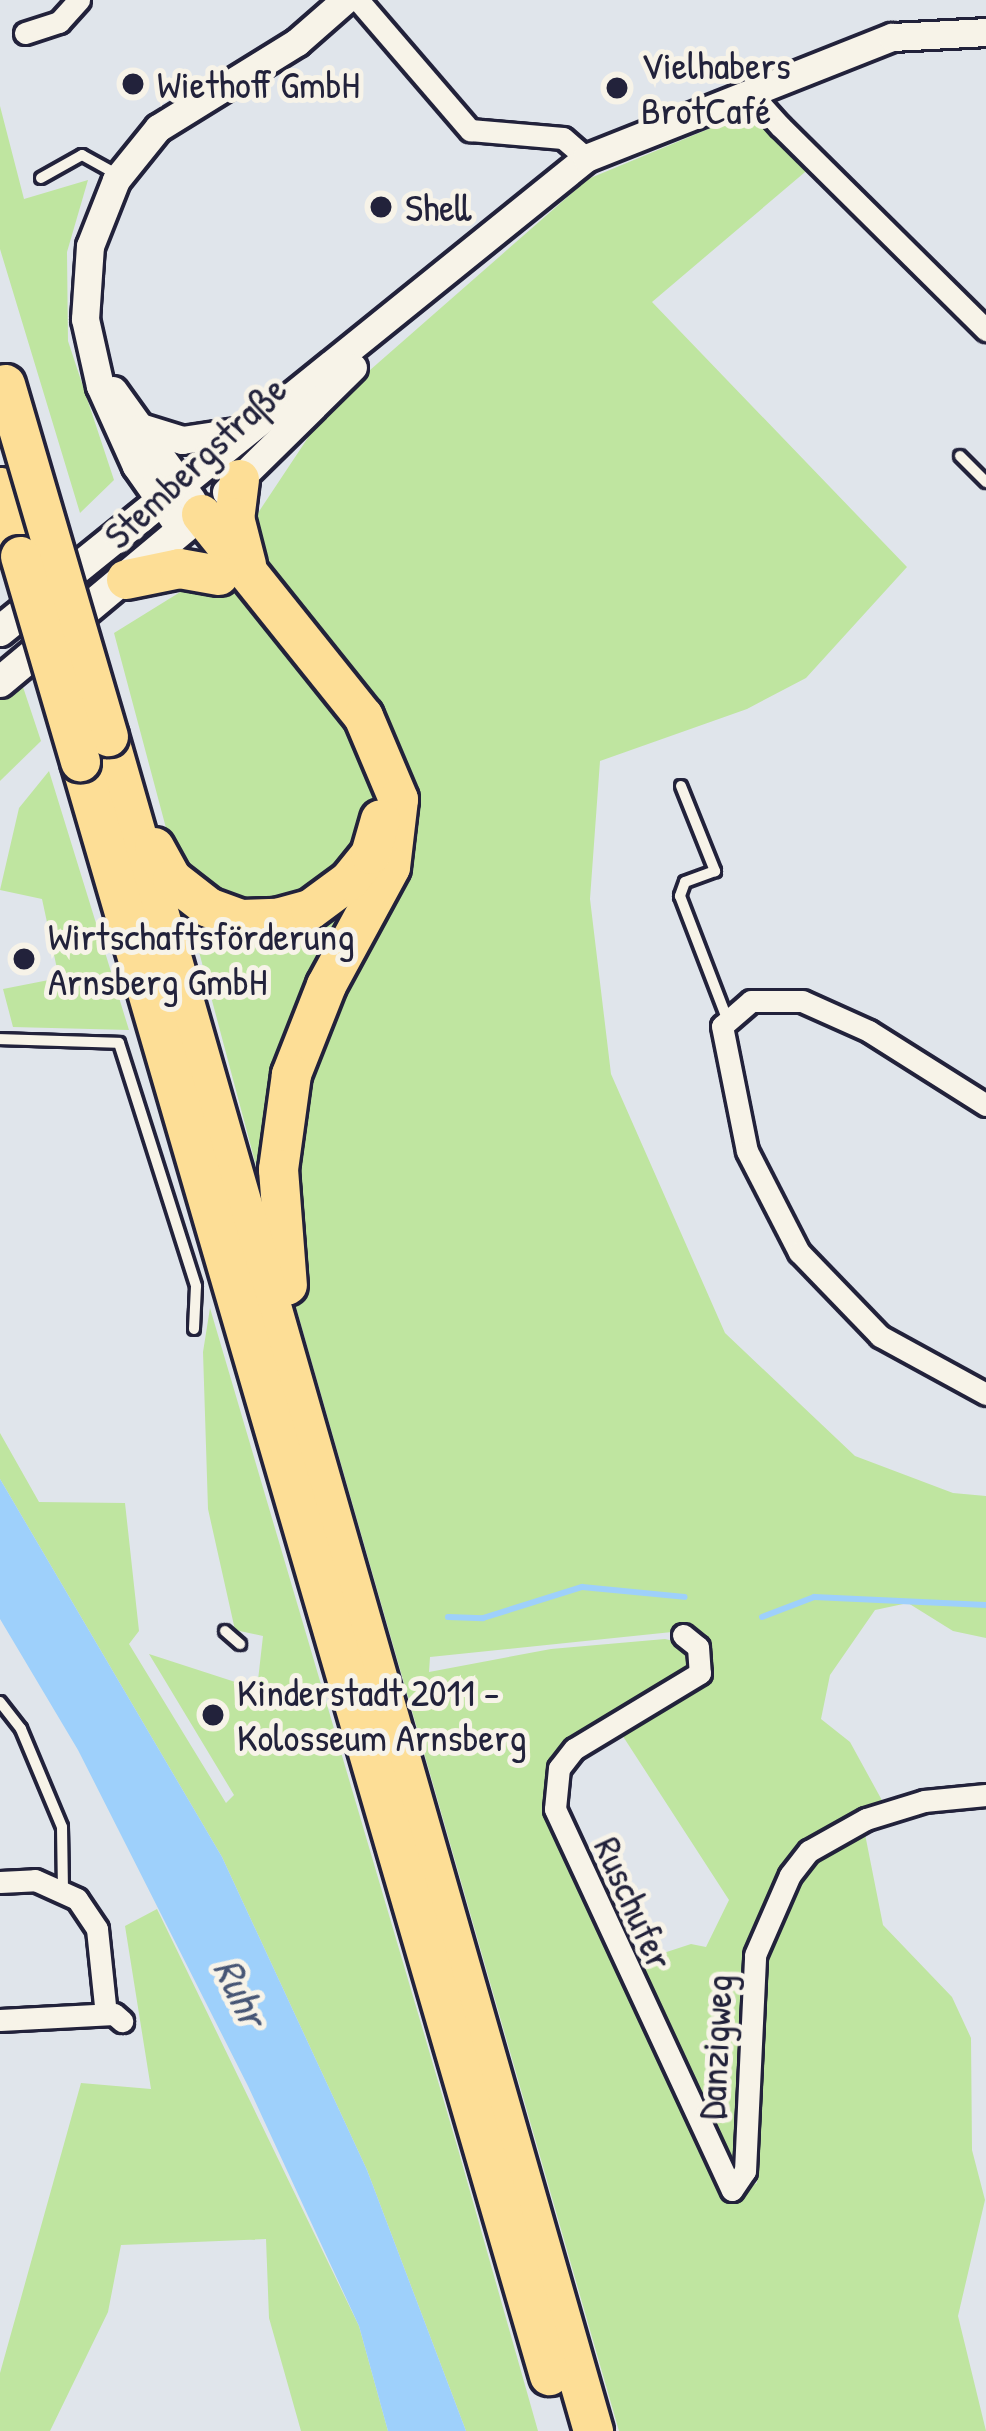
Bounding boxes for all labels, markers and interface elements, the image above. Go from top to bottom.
place label: Vielhabers BrotCafé [641,43,791,134]
place label: Wiethoff GmbH [157,61,360,107]
marker: Wiethoff GmbH [120,71,146,97]
marker: Vielhabers BrotCafé [604,75,630,101]
place label: Shell [405,184,472,230]
marker: Shell [368,194,394,220]
street label: Stembergstraße [94,366,296,558]
place label: Wirtschaftsförderung Arnsberg GmbH [48,914,355,1005]
marker: Wirtschaftsförderung Arnsberg GmbH [11,946,37,972]
place label: Kinderstadt 2011 - Kolosseum Arnsberg [237,1670,526,1761]
marker: Kinderstadt 2011 - Kolosseum Arnsberg [200,1702,226,1728]
street label: Ruschufer [584,1830,684,1976]
water label: Ruhr [203,1950,279,2034]
street label: Danzigweg [688,1973,742,2121]

